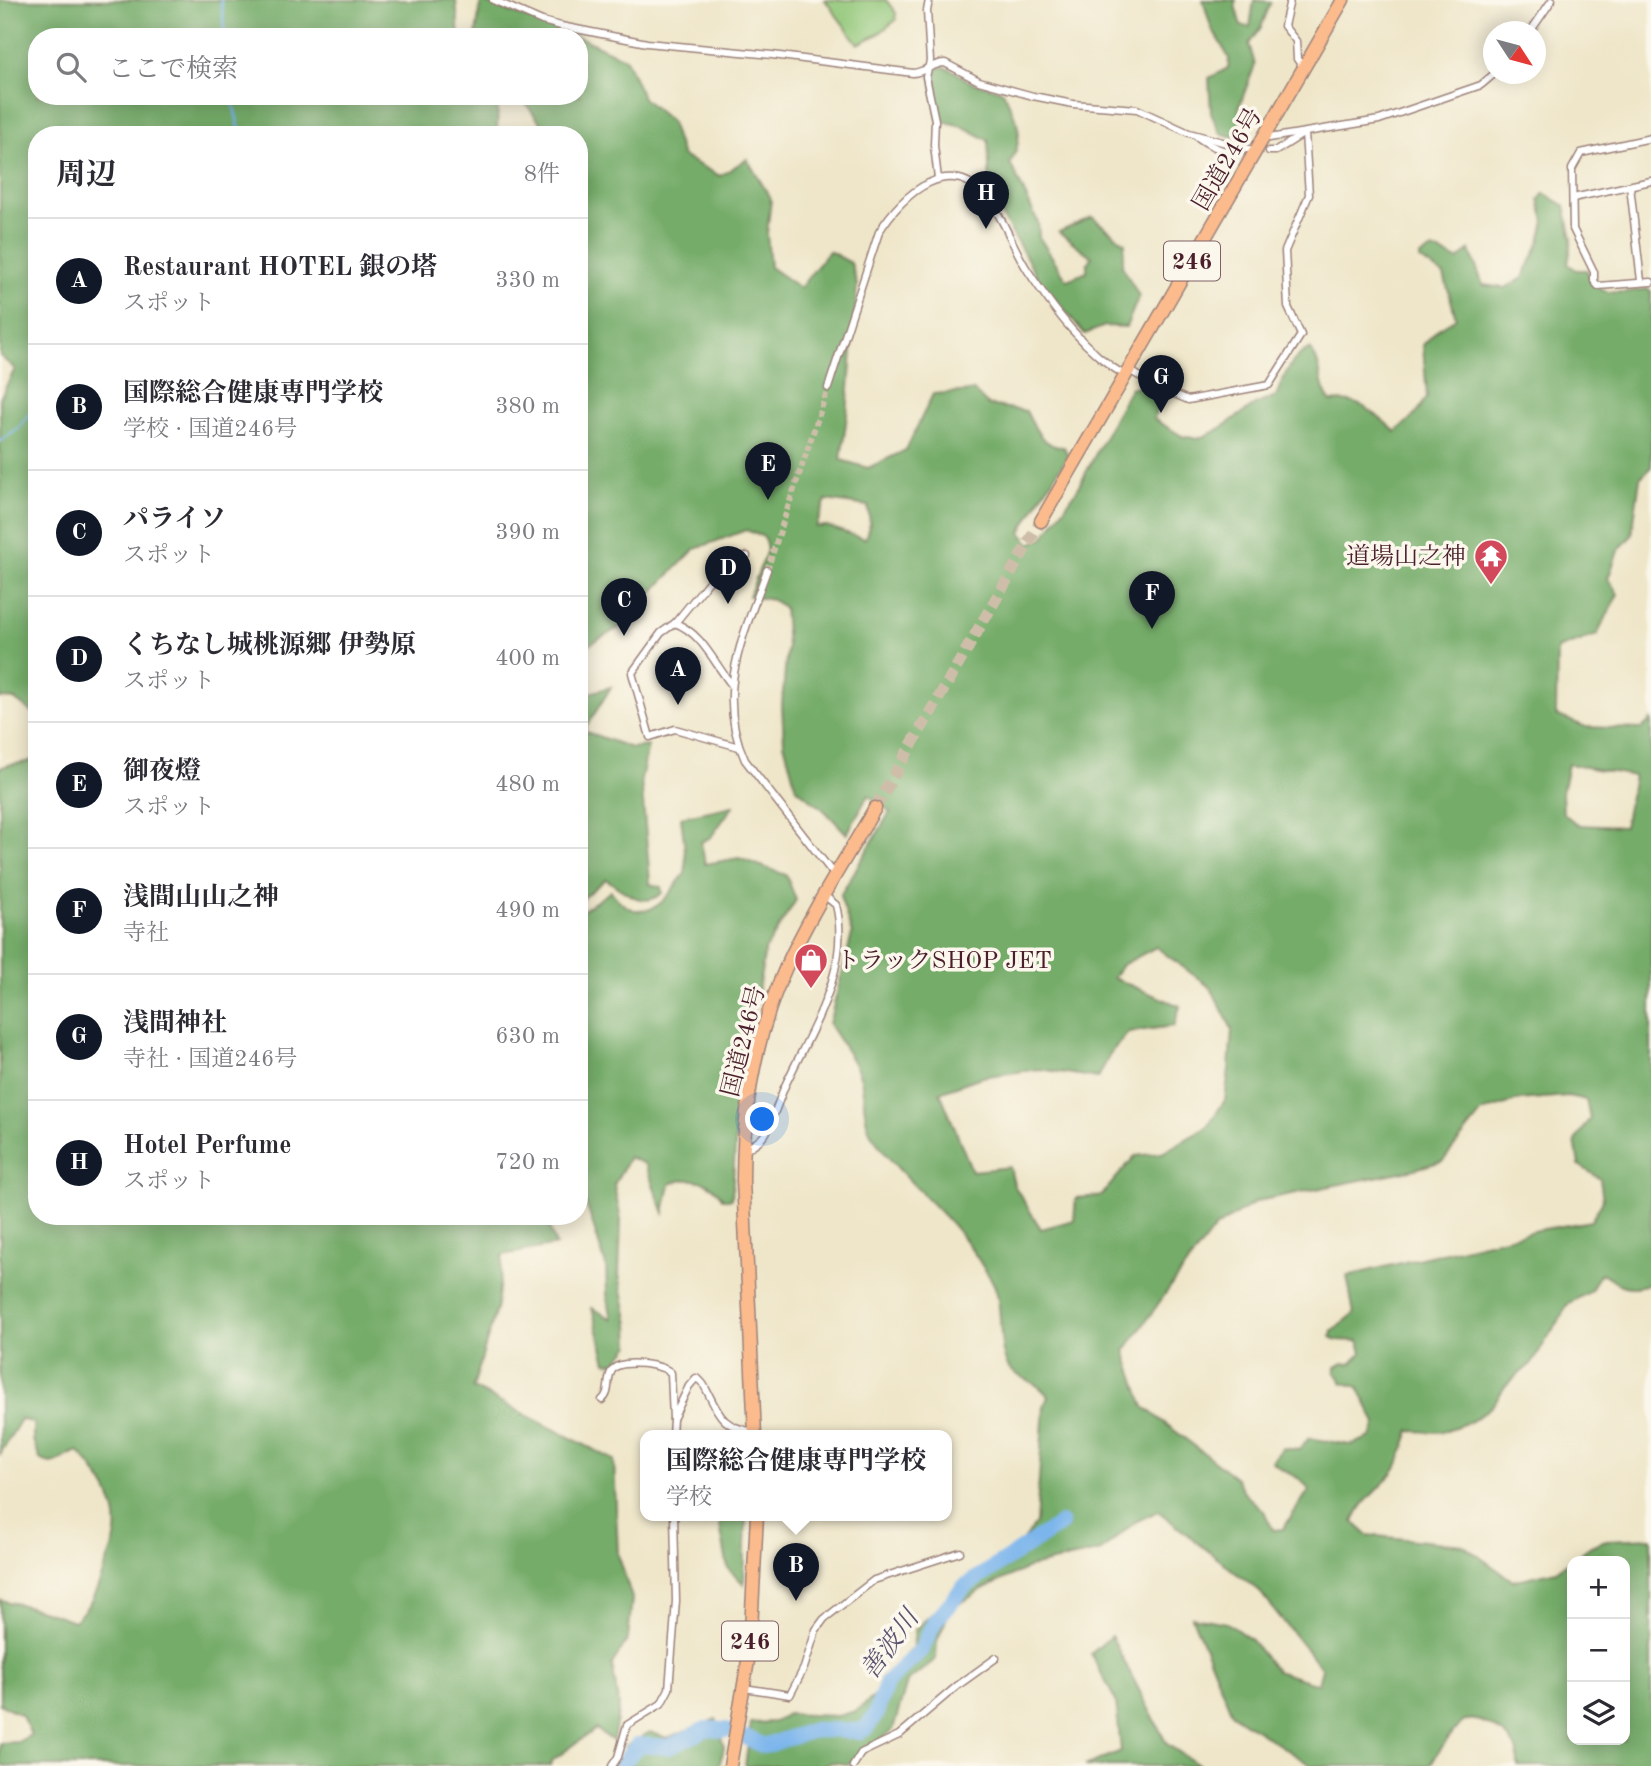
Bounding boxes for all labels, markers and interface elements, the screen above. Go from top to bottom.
north arrow [1483,21,1546,84]
search box [28,28,588,105]
icon: search [52,48,90,86]
text: ここで検索 [108,57,238,83]
street label: 国道246号 [1187,103,1268,215]
text: 周辺 [56,161,116,191]
text: 8件 [524,163,560,186]
pin: H [963,171,1009,229]
road number: 246 [1164,242,1220,280]
text: Restaurant HOTEL 銀の塔 [123,255,437,281]
text: A [70,269,88,292]
text: 330 m [495,269,560,292]
text: スポット [123,292,215,315]
pin: G [1138,355,1184,413]
text: 国際総合健康専門学校 [123,381,383,407]
text: B [71,395,87,418]
text: 380 m [495,395,560,418]
text: 学校 · 国道246号 [123,418,297,441]
pin: E [745,442,791,500]
text: パライソ [123,507,226,533]
text: C [71,521,87,544]
text: 390 m [495,521,560,544]
temple icon: 道場山之神 [1472,537,1510,586]
place label: 道場山之神 [1346,543,1466,570]
text: スポット [123,544,215,567]
pin: D [705,546,751,604]
pin: F [1129,571,1175,629]
pin: C [601,578,647,636]
text: くちなし城桃源郷 伊勢原 [123,633,416,659]
text: D [70,647,88,670]
text: 400 m [495,647,560,670]
pin: A [655,647,701,705]
text: スポット [123,670,215,693]
text: 御夜燈 [123,759,201,785]
text: E [71,773,87,796]
text: 480 m [495,773,560,796]
text: スポット [123,796,215,819]
text: 浅間山山之神 [123,885,279,911]
text: F [71,899,87,922]
text: 490 m [495,899,560,922]
text: 寺社 [123,922,169,945]
shop icon: トラックSHOP JET [792,941,830,990]
place label: トラックSHOP JET [836,949,1052,974]
street label: 国道246号 [717,983,770,1100]
text: 浅間神社 [123,1011,227,1037]
text: G [71,1025,87,1048]
text: 630 m [495,1025,560,1048]
text: 寺社 · 国道246号 [123,1048,297,1071]
your location [745,1102,779,1136]
text: Hotel Perfume [123,1133,291,1159]
text: H [70,1151,88,1174]
text: 720 m [495,1151,560,1174]
text: スポット [123,1170,215,1193]
popup [640,1430,952,1521]
text: 国際総合健康専門学校 [666,1449,926,1475]
text: 学校 [666,1486,712,1509]
pin: B [773,1543,819,1601]
map controls [1567,1556,1630,1745]
button: + [1567,1556,1630,1619]
water label: 善波川 [856,1602,926,1684]
button: − [1567,1619,1630,1682]
road number: 246 [722,1622,778,1660]
button: layers [1567,1682,1630,1745]

